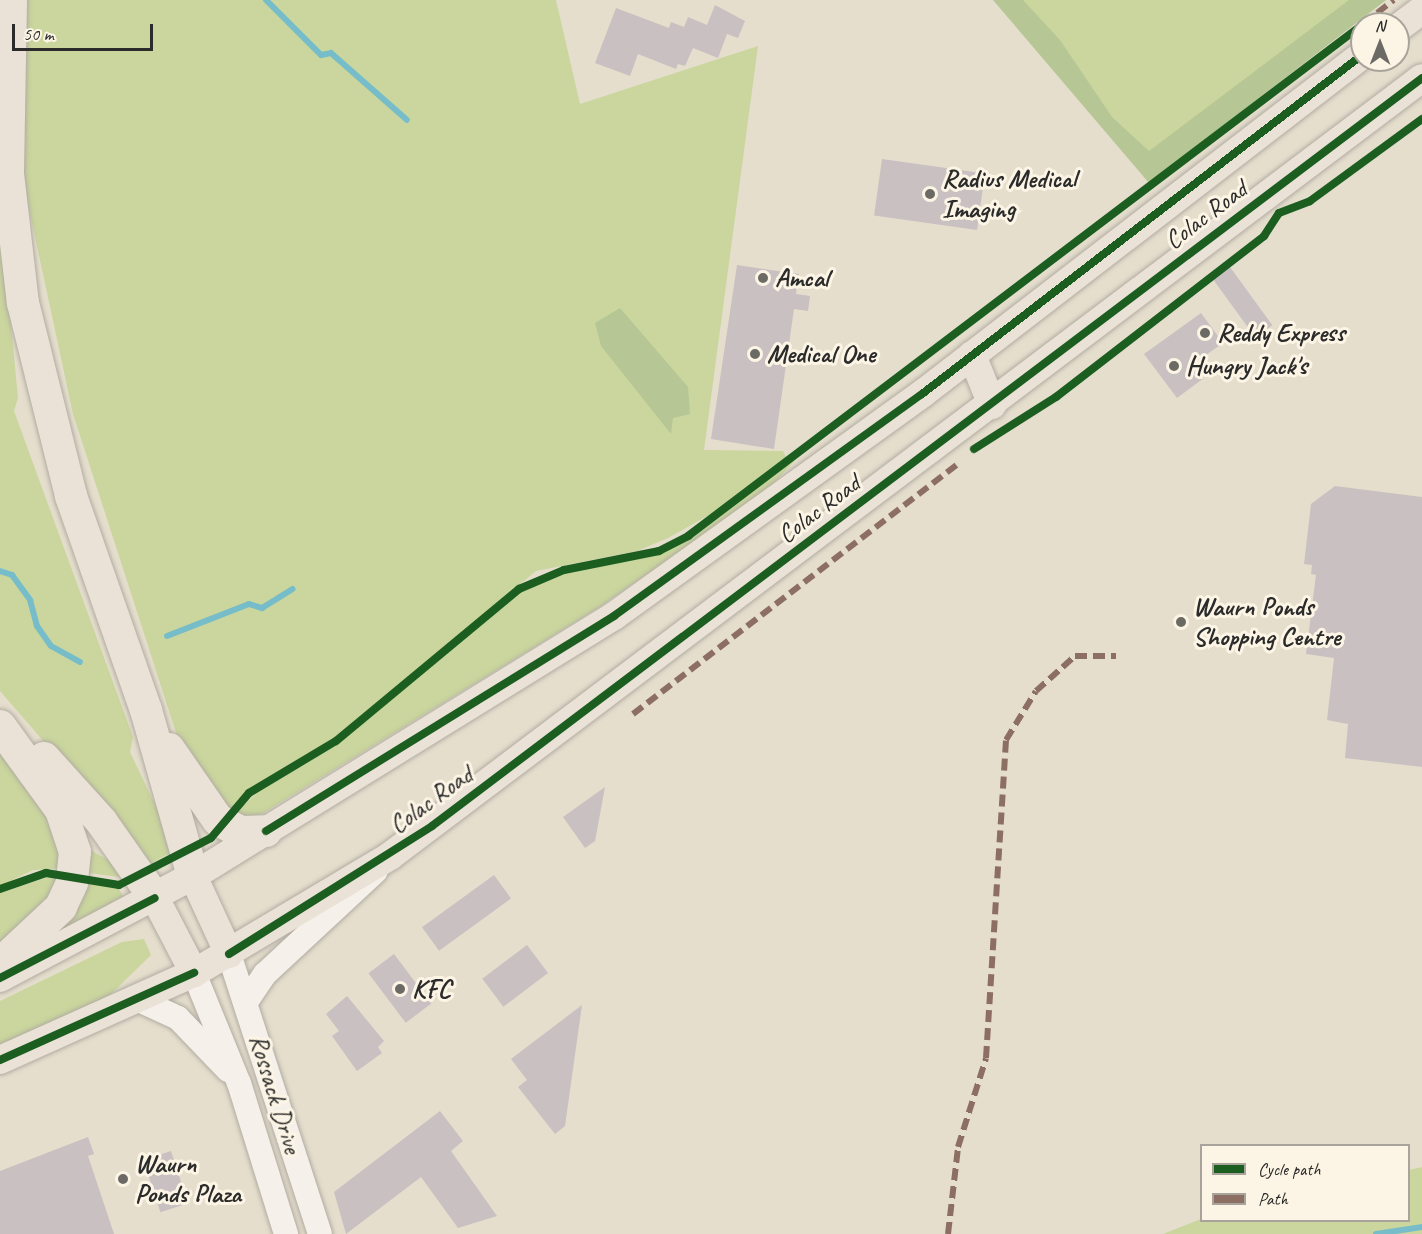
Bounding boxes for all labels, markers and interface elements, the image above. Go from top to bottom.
scale bar [15,12,156,50]
north arrow [1350,12,1410,72]
text: N [1375,16,1385,36]
text: 50 m [23,23,54,45]
place label: Radius Medical Imaging [942,163,1076,224]
street label: Colac Road [1159,174,1253,256]
marker: Radius Medical Imaging [923,187,937,201]
place label: Amcal [775,262,829,294]
marker: Amcal [756,271,770,285]
place label: Reddy Express [1217,317,1345,349]
marker: Reddy Express [1198,326,1212,340]
place label: Medical One [767,338,875,370]
marker: Medical One [748,347,762,361]
place label: Hungry Jack's [1186,350,1307,382]
marker: Hungry Jack's [1167,359,1181,373]
street label: Colac Road [772,468,866,550]
place label: Waurn Ponds Shopping Centre [1193,591,1340,652]
marker: Waurn Ponds Shopping Centre [1174,615,1188,629]
street label: Colac Road [383,759,479,841]
place label: KFC [412,973,451,1005]
marker: KFC [393,982,407,996]
street label: Rossack Drive [242,1031,308,1157]
legend [1200,1144,1410,1222]
place label: Waurn Ponds Plaza [135,1148,241,1210]
text: Cycle path [1258,1158,1320,1180]
marker: Waurn Ponds Plaza [116,1172,130,1186]
text: Path [1258,1188,1288,1210]

